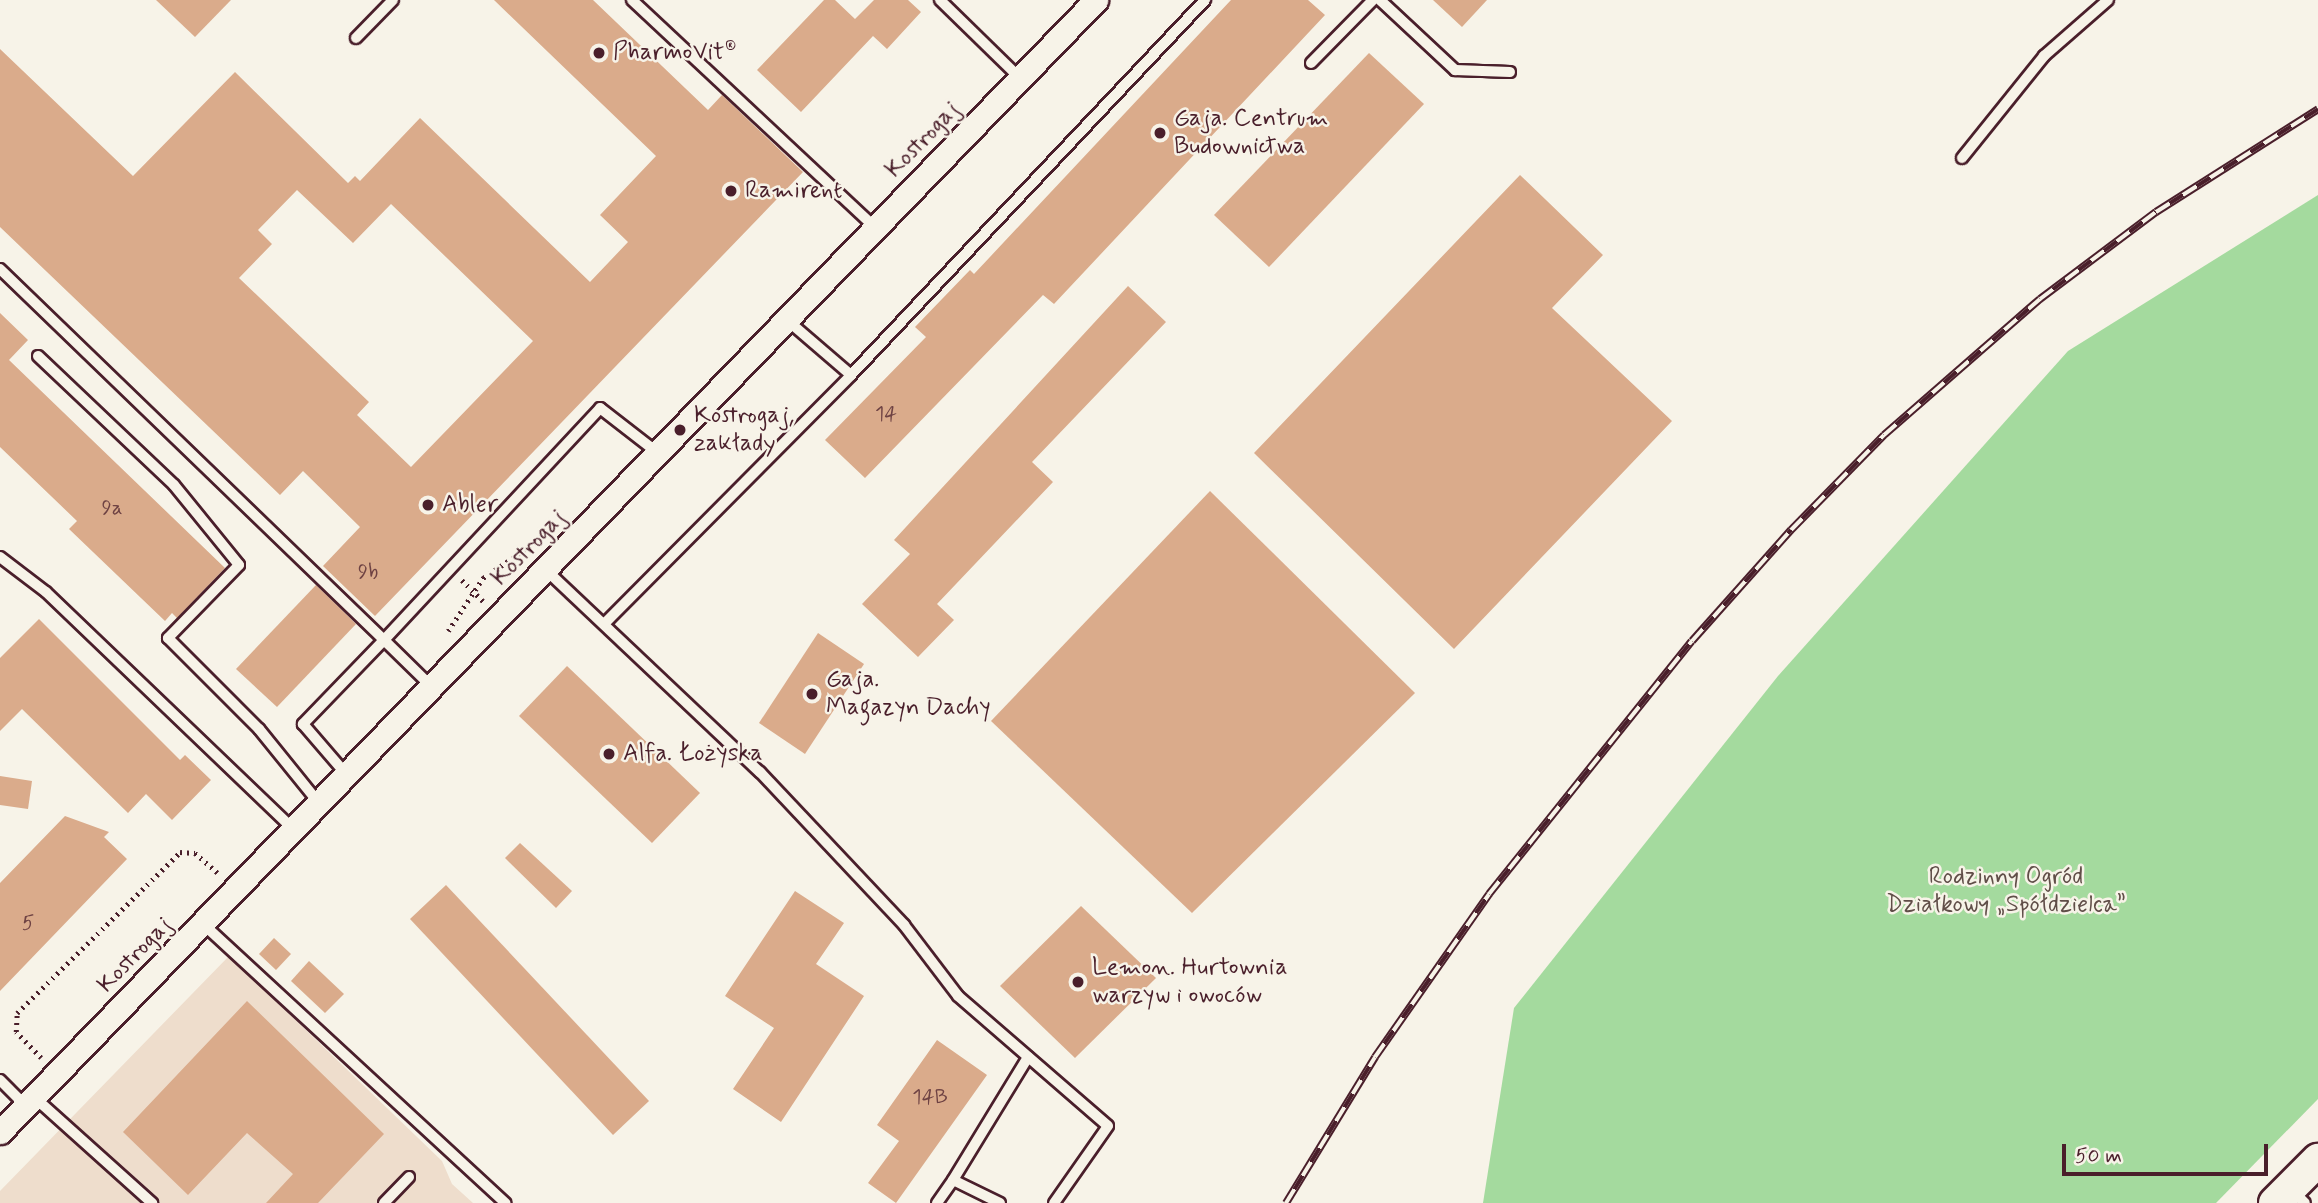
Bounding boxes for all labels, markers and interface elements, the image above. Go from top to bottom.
place label: PharmoVit® [613,39,737,67]
marker: PharmoVit® [591,45,607,61]
street label: Kostrogaj [880,96,966,184]
place label: Gaja. Centrum Budownictwa [1174,105,1328,161]
marker: Gaja. Centrum Budownictwa [1152,125,1168,141]
place label: Ramirent [745,177,842,205]
marker: Ramirent [723,183,739,199]
house number: 14 [875,401,897,427]
place label: Kostrogaj, zakłady [694,402,794,458]
marker: Kostrogaj, zakłady [672,422,688,438]
place label: Abler [442,491,498,519]
house number: 9a [101,495,123,521]
marker: Abler [420,497,436,513]
street label: Kostrogaj [486,504,572,592]
house number: 9b [358,559,378,585]
place label: Gaja. Magazyn Dachy [826,666,990,722]
marker: Gaja. Magazyn Dachy [804,686,820,702]
place label: Alfa. Łożyska [623,740,763,768]
marker: Alfa. Łożyska [601,746,617,762]
park label: Rodzinny Ogród Działkowy „Spółdzielca” [1886,863,2126,919]
house number: 5 [22,910,34,936]
street label: Kostrogaj [92,911,178,999]
place label: Lemon. Hurtownia warzyw i owoców [1092,954,1288,1010]
marker: Lemon. Hurtownia warzyw i owoców [1070,974,1086,990]
house number: 14B [912,1084,948,1110]
scale bar [2066,1130,2272,1174]
text: 50 m [2075,1142,2122,1170]

